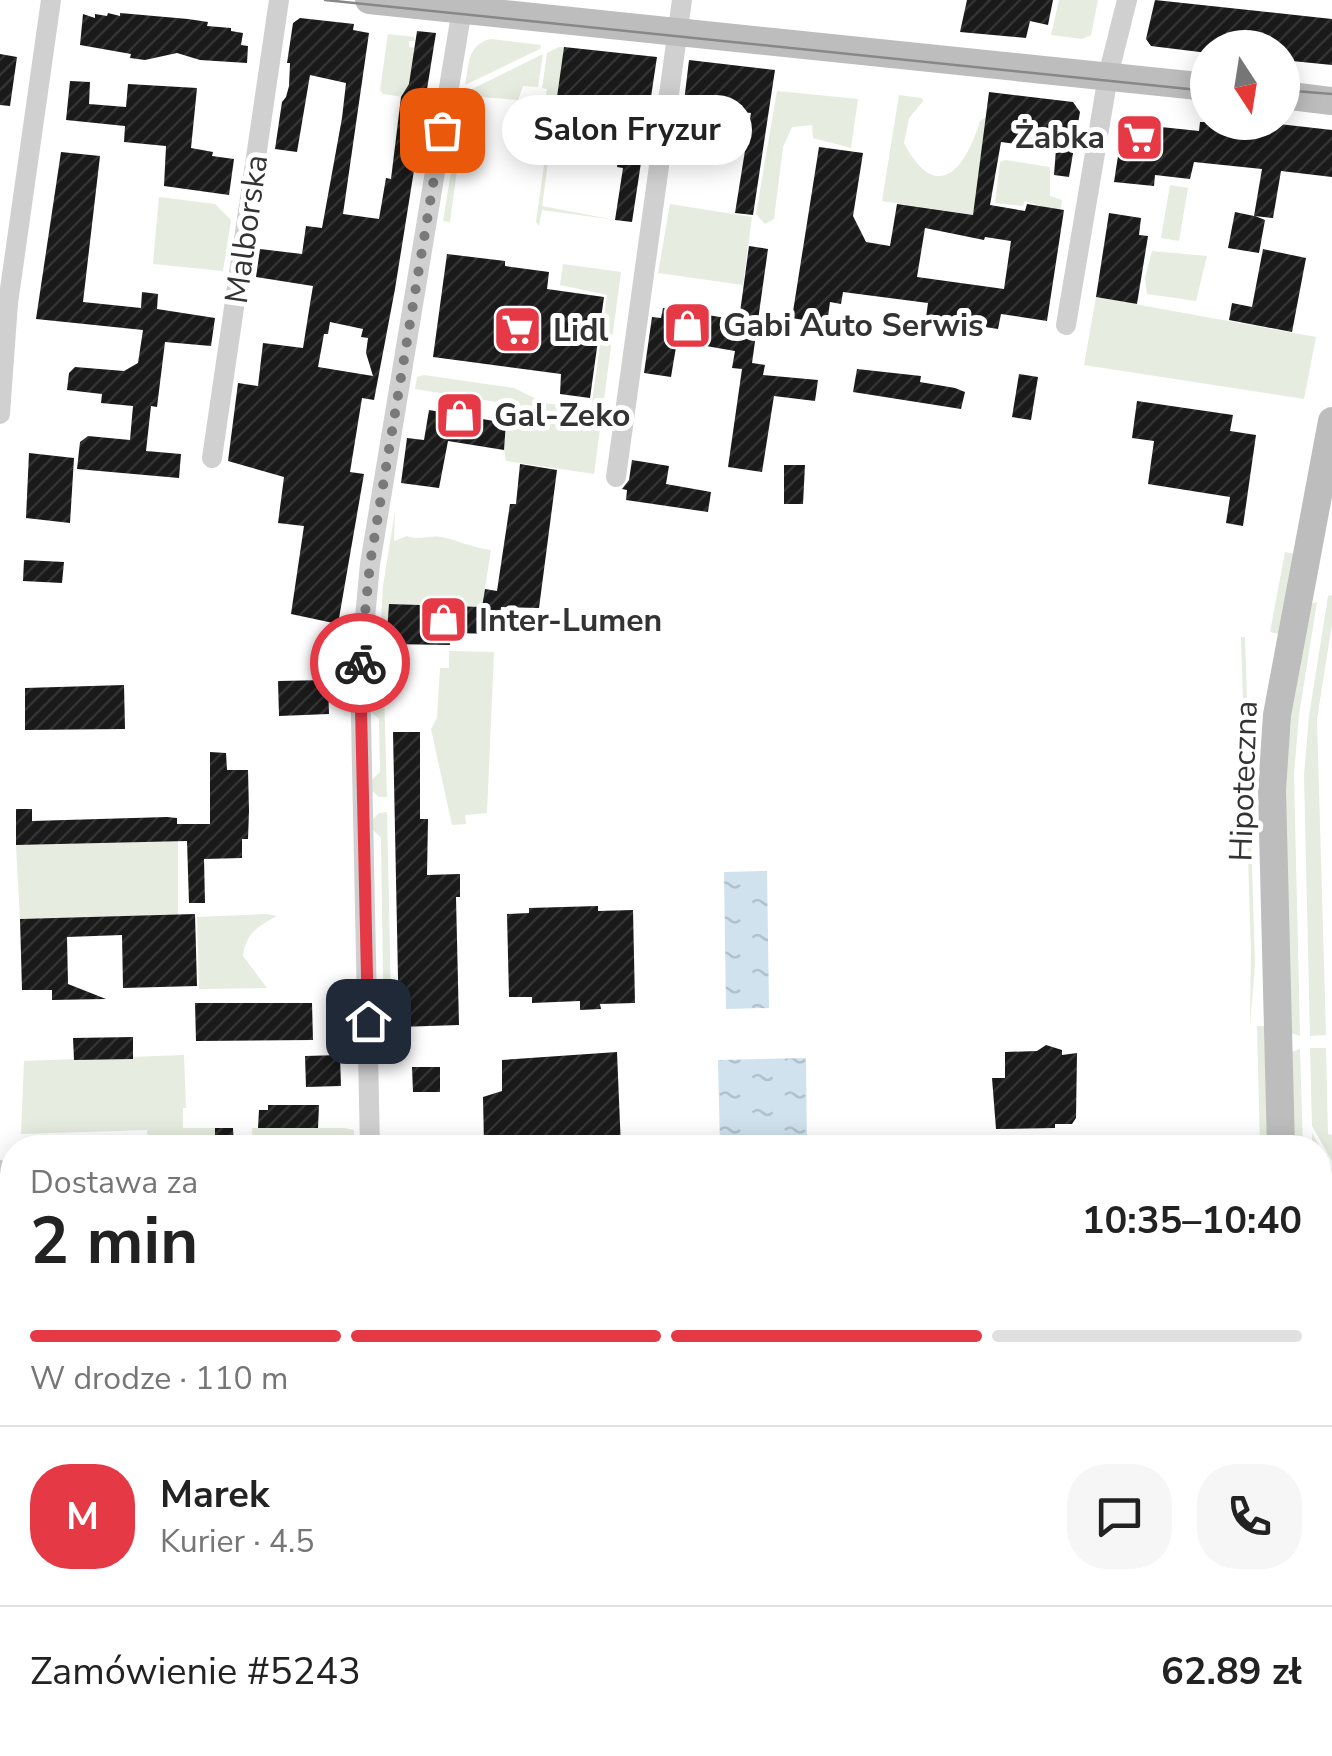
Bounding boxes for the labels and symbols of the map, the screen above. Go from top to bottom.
north arrow [1190,30,1300,140]
pin [400,88,485,173]
callout: Salon Fryzur [502,95,752,165]
supermarket icon: Żabka [1114,111,1166,163]
place label: Żabka [1015,116,1105,159]
street label: Malborska [215,152,278,306]
shop icon: Gabi Auto Serwis [662,299,714,351]
supermarket icon: Lidl [492,304,544,356]
place label: Gabi Auto Serwis [723,304,984,347]
place label: Lidl [553,309,609,352]
shop icon: Gal-Zeko [433,389,485,441]
place label: Gal-Zeko [494,394,630,437]
shop icon: Inter-Lumen [418,594,470,646]
place label: Inter-Lumen [479,599,662,642]
courier [310,613,410,713]
street label: Hipoteczna [1219,700,1268,862]
pin [326,979,411,1064]

